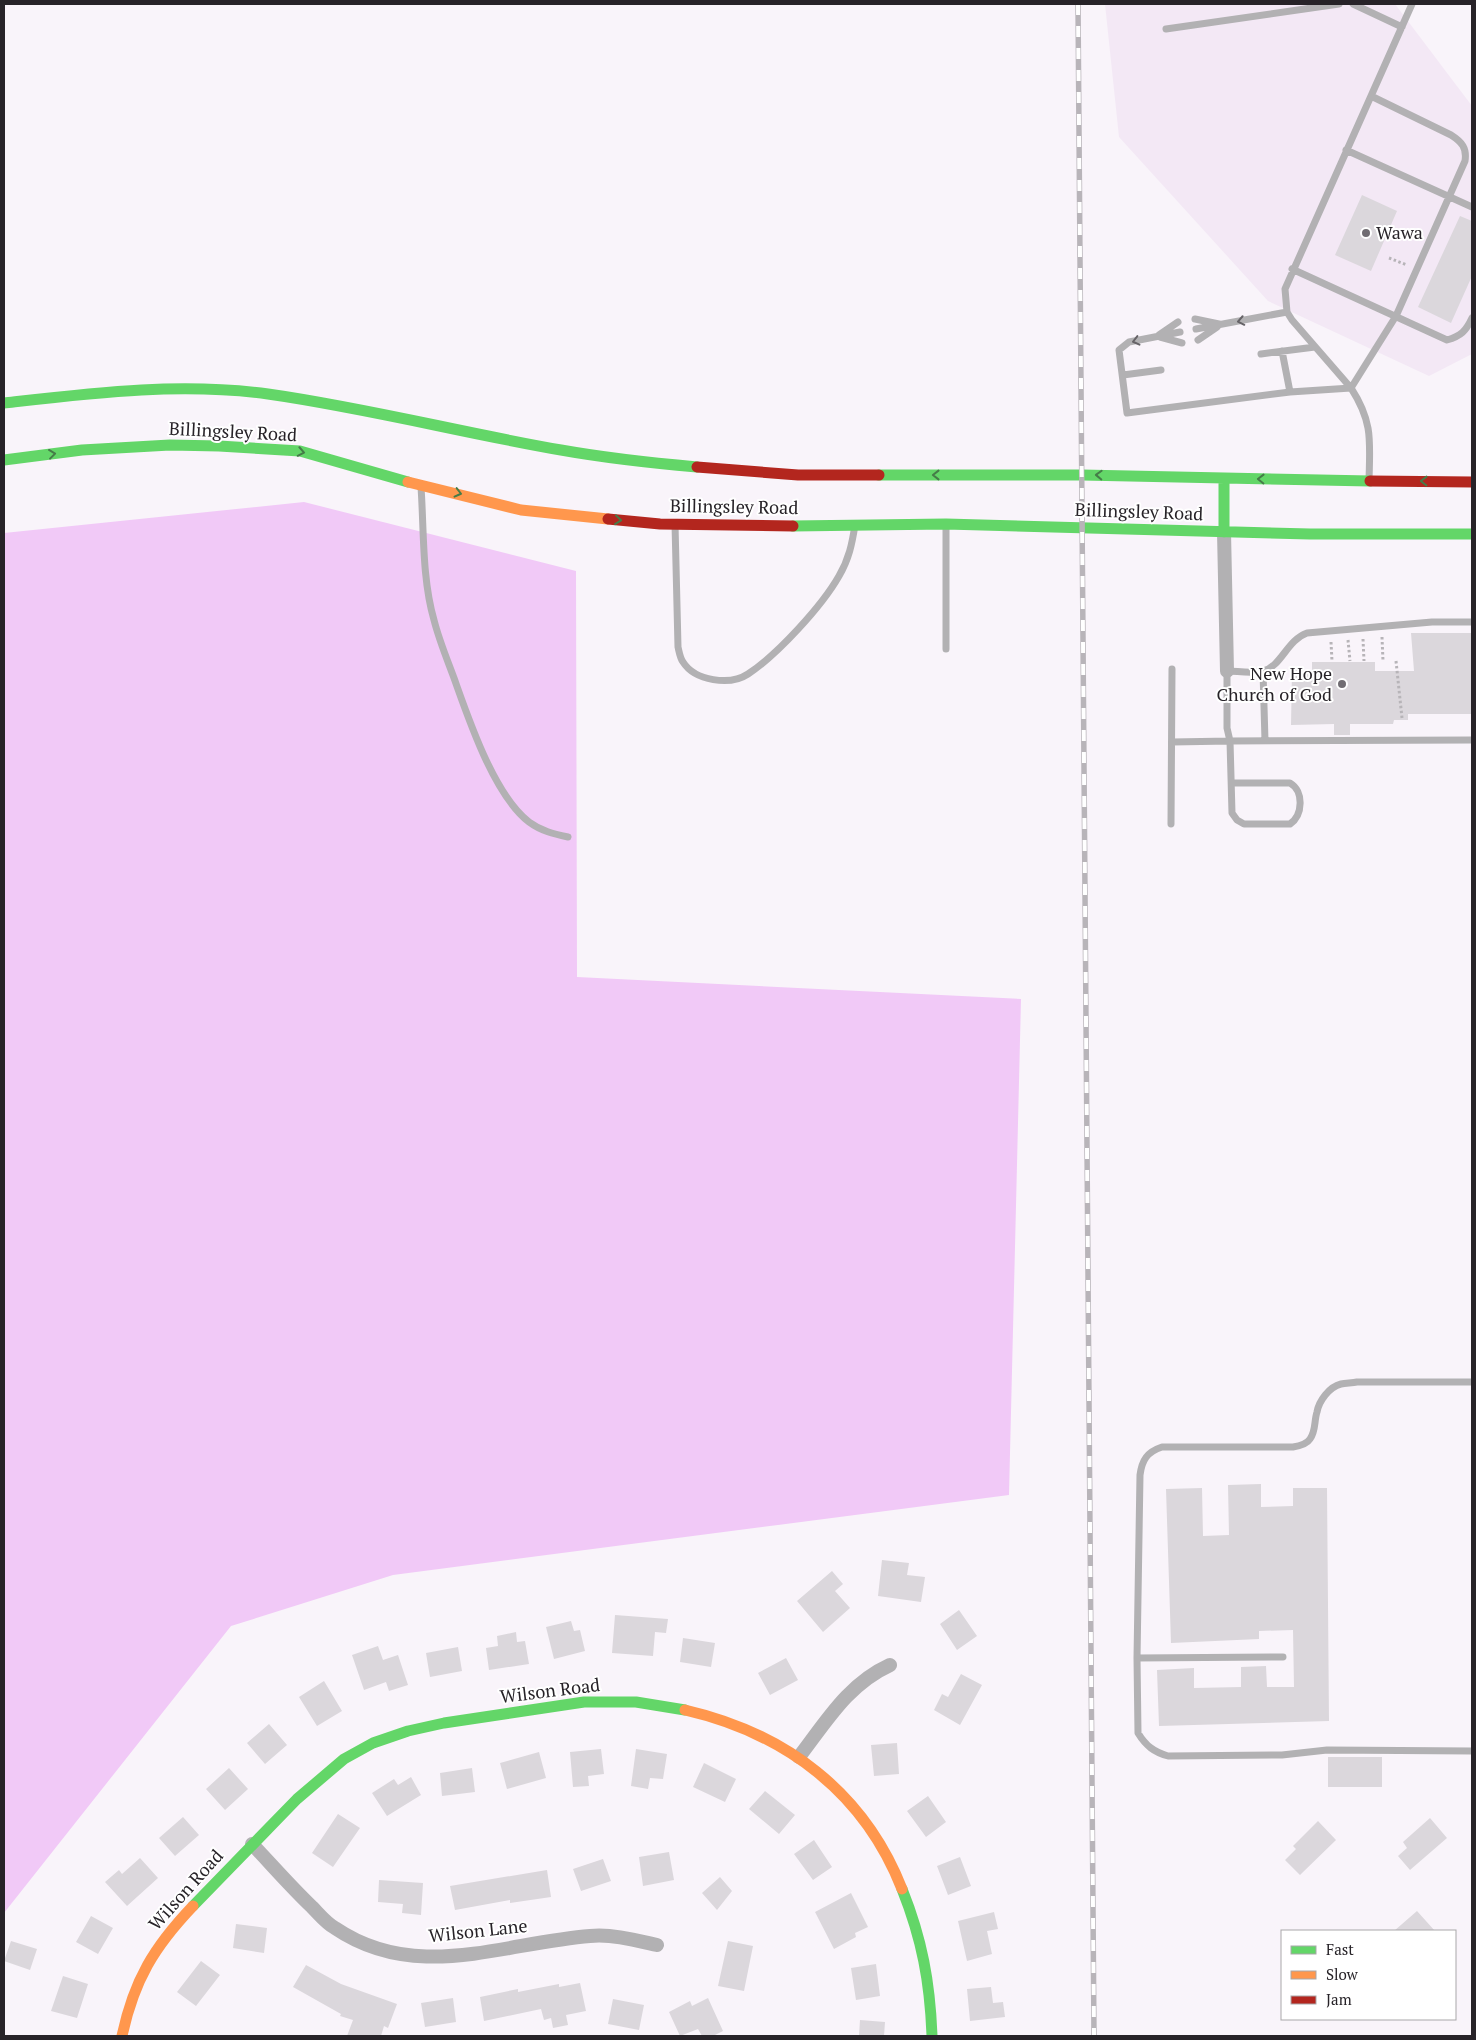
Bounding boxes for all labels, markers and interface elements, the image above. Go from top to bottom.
place label: Wawa [1376,220,1423,244]
marker: Wawa [1360,227,1372,239]
one-way arrow [1237,315,1246,325]
one-way arrow [1132,335,1141,346]
street label: Billingsley Road [168,416,298,446]
one-way arrow [297,447,306,457]
one-way arrow [48,449,56,460]
one-way arrow [932,470,940,480]
one-way arrow [1094,470,1102,480]
one-way arrow [1257,474,1265,485]
one-way arrow [1419,476,1427,487]
one-way arrow [454,488,462,498]
street label: Billingsley Road [670,493,798,519]
street label: Billingsley Road [1074,497,1204,525]
one-way arrow [615,514,623,525]
place label: New Hope Church of God [1216,661,1332,706]
marker: New Hope Church of God [1336,678,1348,690]
street label: Wilson Road [498,1672,601,1708]
street label: Wilson Road [143,1844,228,1935]
street label: Wilson Lane [427,1913,528,1947]
legend [1281,1930,1456,2020]
text: Fast [1326,1939,1354,1959]
text: Slow [1326,1964,1359,1984]
text: Jam [1326,1989,1352,2009]

